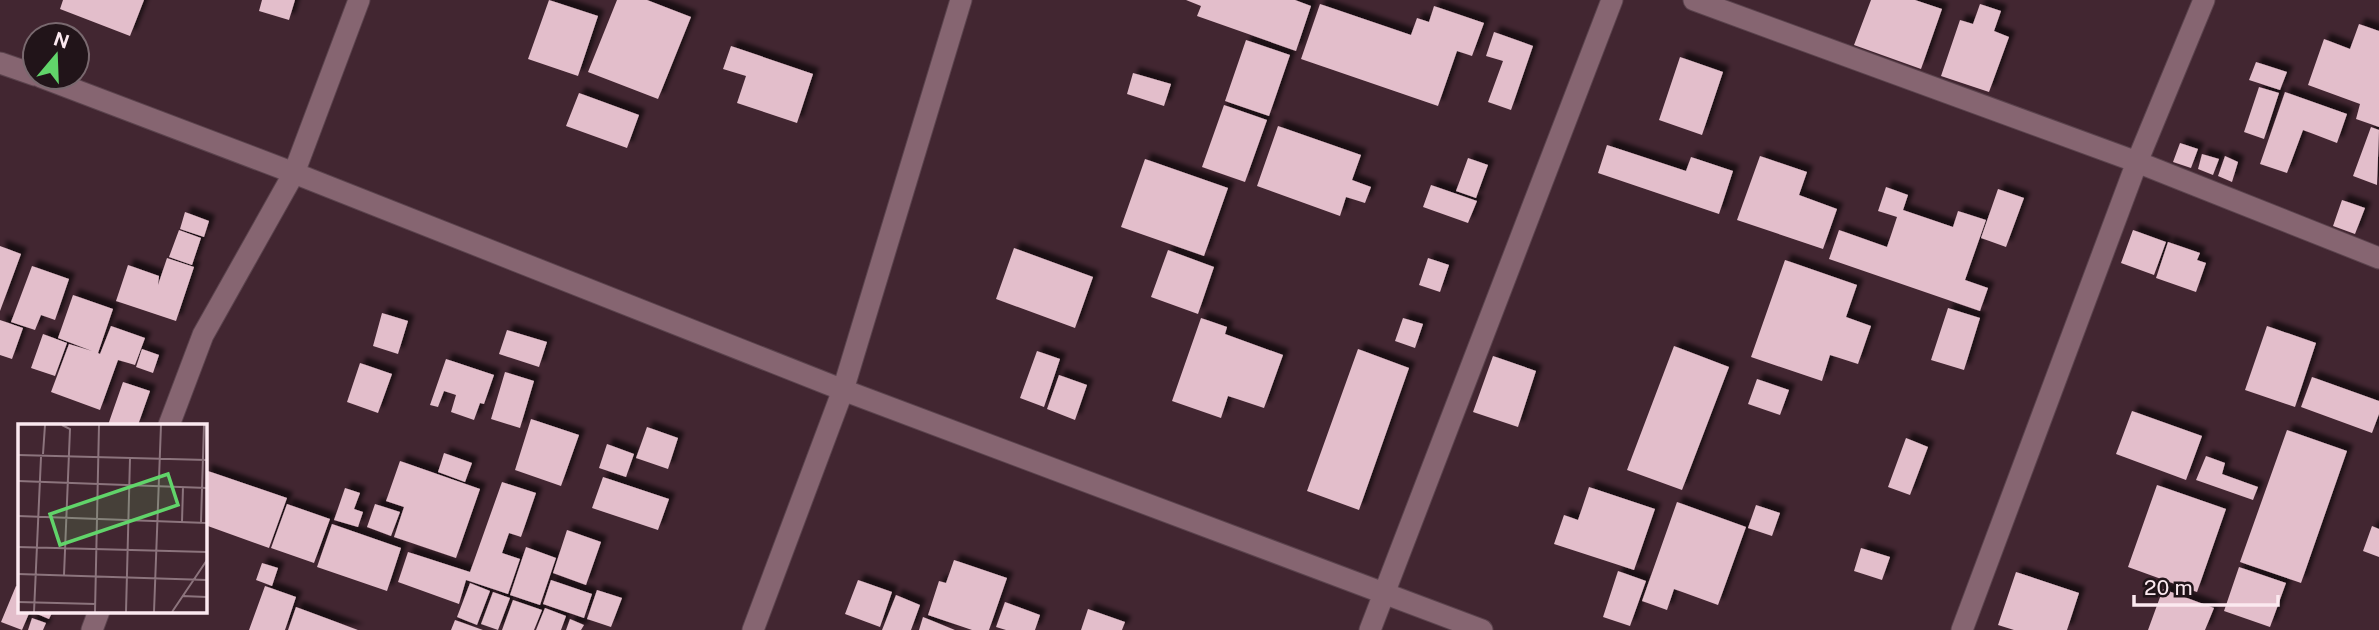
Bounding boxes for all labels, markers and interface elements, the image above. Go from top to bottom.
north arrow [21,21,91,91]
text: N [51,27,72,53]
inset map [18,424,206,612]
scale bar [2134,564,2278,608]
text: 20 m [2144,575,2193,600]

